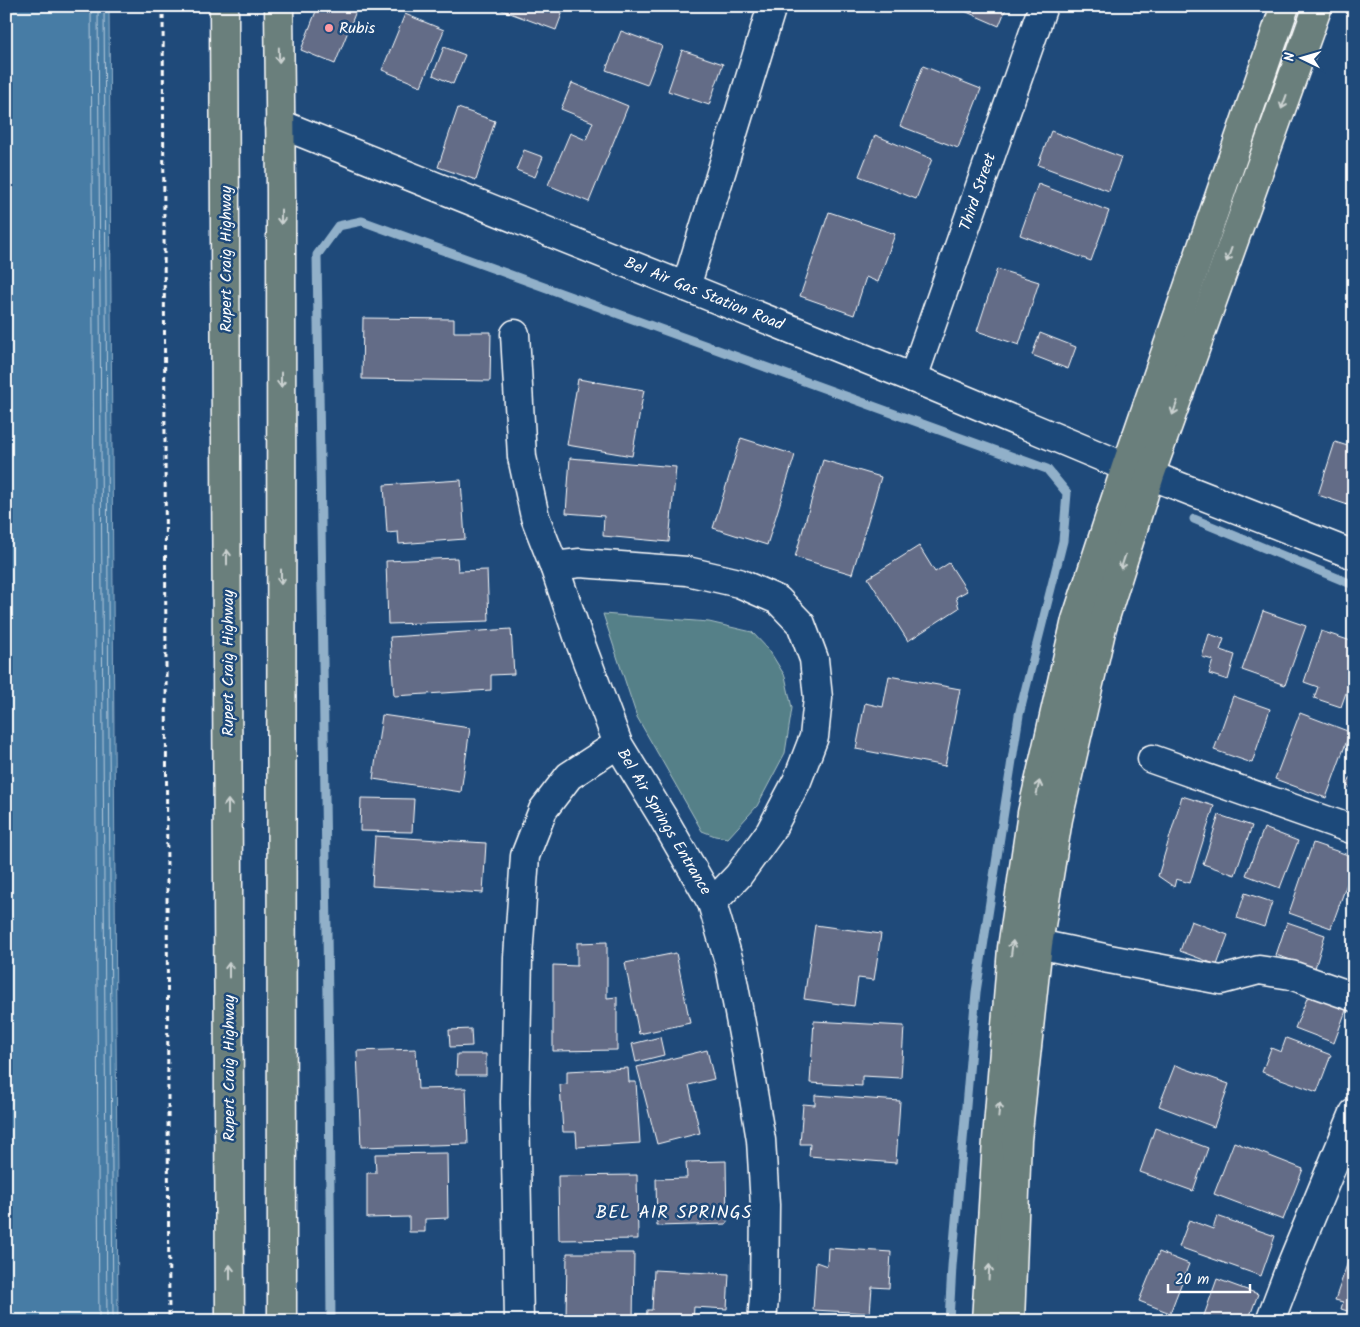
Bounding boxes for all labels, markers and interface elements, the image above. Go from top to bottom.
place label: Rubis [339,16,375,41]
marker: Rubis [323,22,335,34]
north arrow [1278,32,1328,82]
one-way arrow [275,47,284,63]
text: N [1279,51,1301,62]
one-way arrow [1279,93,1288,109]
street label: Third Street [953,149,1003,234]
street label: Rupert Craig Highway [214,185,239,332]
one-way arrow [276,209,286,225]
one-way arrow [1224,246,1233,262]
street label: Bel Air Gas Station Road [621,251,788,338]
one-way arrow [276,372,286,388]
one-way arrow [1170,399,1179,415]
one-way arrow [222,549,232,566]
one-way arrow [1118,553,1127,569]
one-way arrow [276,569,286,585]
street label: Rupert Craig Highway [216,589,241,736]
street label: Bel Air Springs Entrance [610,744,718,900]
one-way arrow [1034,780,1043,796]
one-way arrow [223,799,233,816]
one-way arrow [1007,940,1017,956]
one-way arrow [224,962,234,978]
street label: Rupert Craig Highway [217,994,242,1141]
one-way arrow [994,1102,1004,1118]
district label: BEL AIR SPRINGS [596,1199,752,1228]
scale bar [1168,1262,1250,1294]
one-way arrow [225,1264,235,1280]
one-way arrow [985,1264,994,1280]
text: 20 m [1175,1268,1209,1292]

